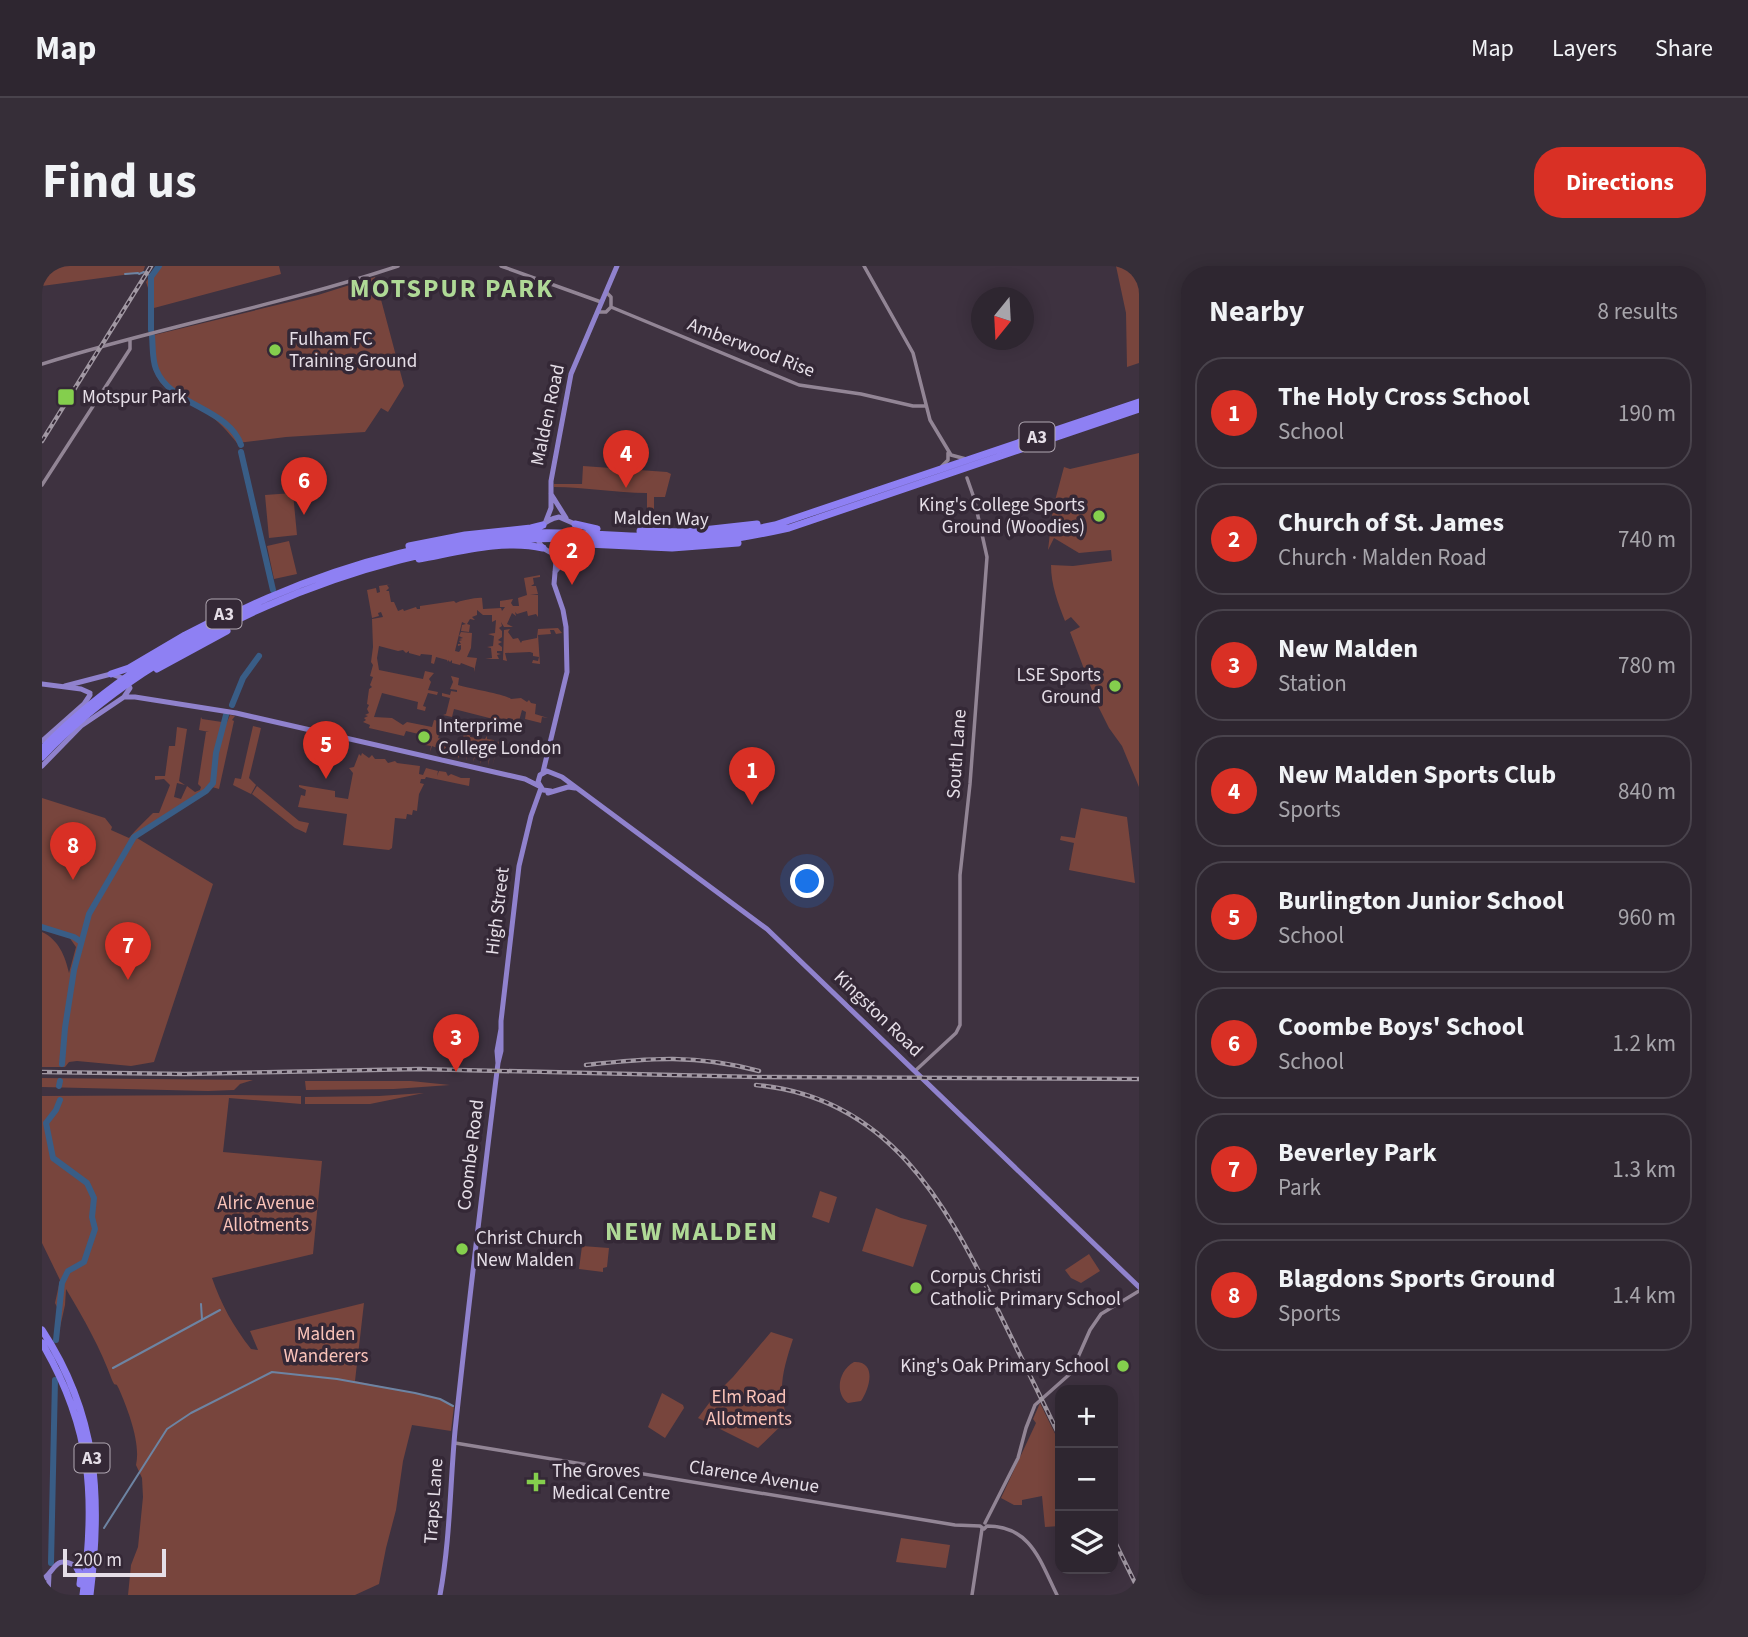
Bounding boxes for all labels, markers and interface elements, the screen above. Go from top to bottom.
text: Map [35,25,96,72]
text: Map [1471,31,1514,66]
text: Layers [1552,31,1617,66]
text: Share [1655,31,1713,66]
text: Find us [42,147,197,217]
button: Directions [1534,147,1706,218]
district label: MOTSPUR PARK [350,270,554,307]
north arrow [971,287,1034,350]
text: Nearby [1209,290,1304,333]
text: 8 results [1598,295,1678,328]
street label: Amberwood Rise [683,311,819,385]
place label: Fulham FC Training Ground [289,326,417,375]
marker: Fulham FC Training Ground [267,342,283,358]
street label: Malden Road [524,362,572,468]
text: The Holy Cross School [1278,378,1530,415]
place label: Motspur Park [82,384,187,411]
marker: Motspur Park [56,387,76,407]
text: 1 [1228,397,1240,430]
text: 190 m [1618,397,1676,430]
text: School [1278,415,1344,448]
road number: A3 [1020,422,1054,452]
pin: 4 [603,430,649,488]
pin: 6 [281,457,327,515]
place label: King's College Sports Ground (Woodies) [919,492,1085,541]
text: Church of St. James [1278,504,1504,541]
street label: Malden Way [613,505,709,533]
marker: King's College Sports Ground (Woodies) [1091,508,1107,524]
text: 2 [1228,523,1240,556]
text: 740 m [1618,523,1676,556]
pin: 2 [549,527,595,585]
text: Church · Malden Road [1278,541,1487,574]
road number: A3 [206,600,242,628]
text: New Malden [1278,630,1418,667]
text: 3 [1228,649,1240,682]
text: 780 m [1618,649,1676,682]
place label: LSE Sports Ground [1016,662,1101,711]
text: Station [1278,667,1347,700]
marker: LSE Sports Ground [1107,678,1123,694]
street label: South Lane [940,708,974,800]
place label: Interprime College London [438,713,562,762]
pin: 5 [303,721,349,779]
marker: Interprime College London [416,729,432,745]
pin: 1 [729,747,775,805]
text: New Malden Sports Club [1278,756,1556,793]
text: 4 [1228,775,1240,808]
text: 840 m [1618,775,1676,808]
text: Sports [1278,793,1341,826]
pin: 8 [50,822,96,880]
your location [790,864,824,898]
street label: High Street [479,865,517,957]
text: Burlington Junior School [1278,882,1564,919]
text: 5 [1228,901,1240,934]
text: 960 m [1618,901,1676,934]
text: School [1278,919,1344,952]
pin: 7 [105,922,151,980]
street label: Kingston Road [827,964,929,1064]
text: Coombe Boys' School [1278,1008,1524,1045]
pin: 3 [433,1014,479,1072]
text: 6 [1228,1027,1240,1060]
text: 1.2 km [1612,1027,1676,1060]
text: School [1278,1045,1344,1078]
street label: Coombe Road [451,1098,491,1212]
text: Beverley Park [1278,1134,1437,1171]
text: 7 [1228,1153,1240,1186]
text: 1.3 km [1612,1153,1676,1186]
text: Park [1278,1171,1321,1204]
park label: Alric Avenue Allotments [217,1190,315,1239]
district label: NEW MALDEN [605,1213,779,1250]
place label: Christ Church New Malden [476,1225,583,1274]
marker: Christ Church New Malden [454,1241,470,1257]
text: Blagdons Sports Ground [1278,1260,1555,1297]
place label: Corpus Christi Catholic Primary School [930,1264,1121,1313]
text: 8 [1228,1279,1240,1312]
text: 1.4 km [1612,1279,1676,1312]
marker: Corpus Christi Catholic Primary School [908,1280,924,1296]
text: Sports [1278,1297,1341,1330]
park label: Malden Wanderers [284,1321,368,1370]
place label: King's Oak Primary School [900,1353,1109,1380]
marker: King's Oak Primary School [1115,1358,1131,1374]
park label: Elm Road Allotments [706,1384,792,1433]
map controls [1055,1385,1118,1574]
button: + [1055,1385,1118,1448]
road number: A3 [74,1443,110,1472]
button: − [1055,1448,1118,1511]
street label: Clarence Avenue [687,1453,821,1501]
street label: Traps Lane [418,1457,450,1545]
place label: The Groves Medical Centre [552,1458,670,1507]
marker: The Groves Medical Centre [526,1472,546,1492]
button: layers [1055,1511,1118,1574]
scale bar [63,1546,166,1578]
text: 200 m [74,1547,122,1574]

